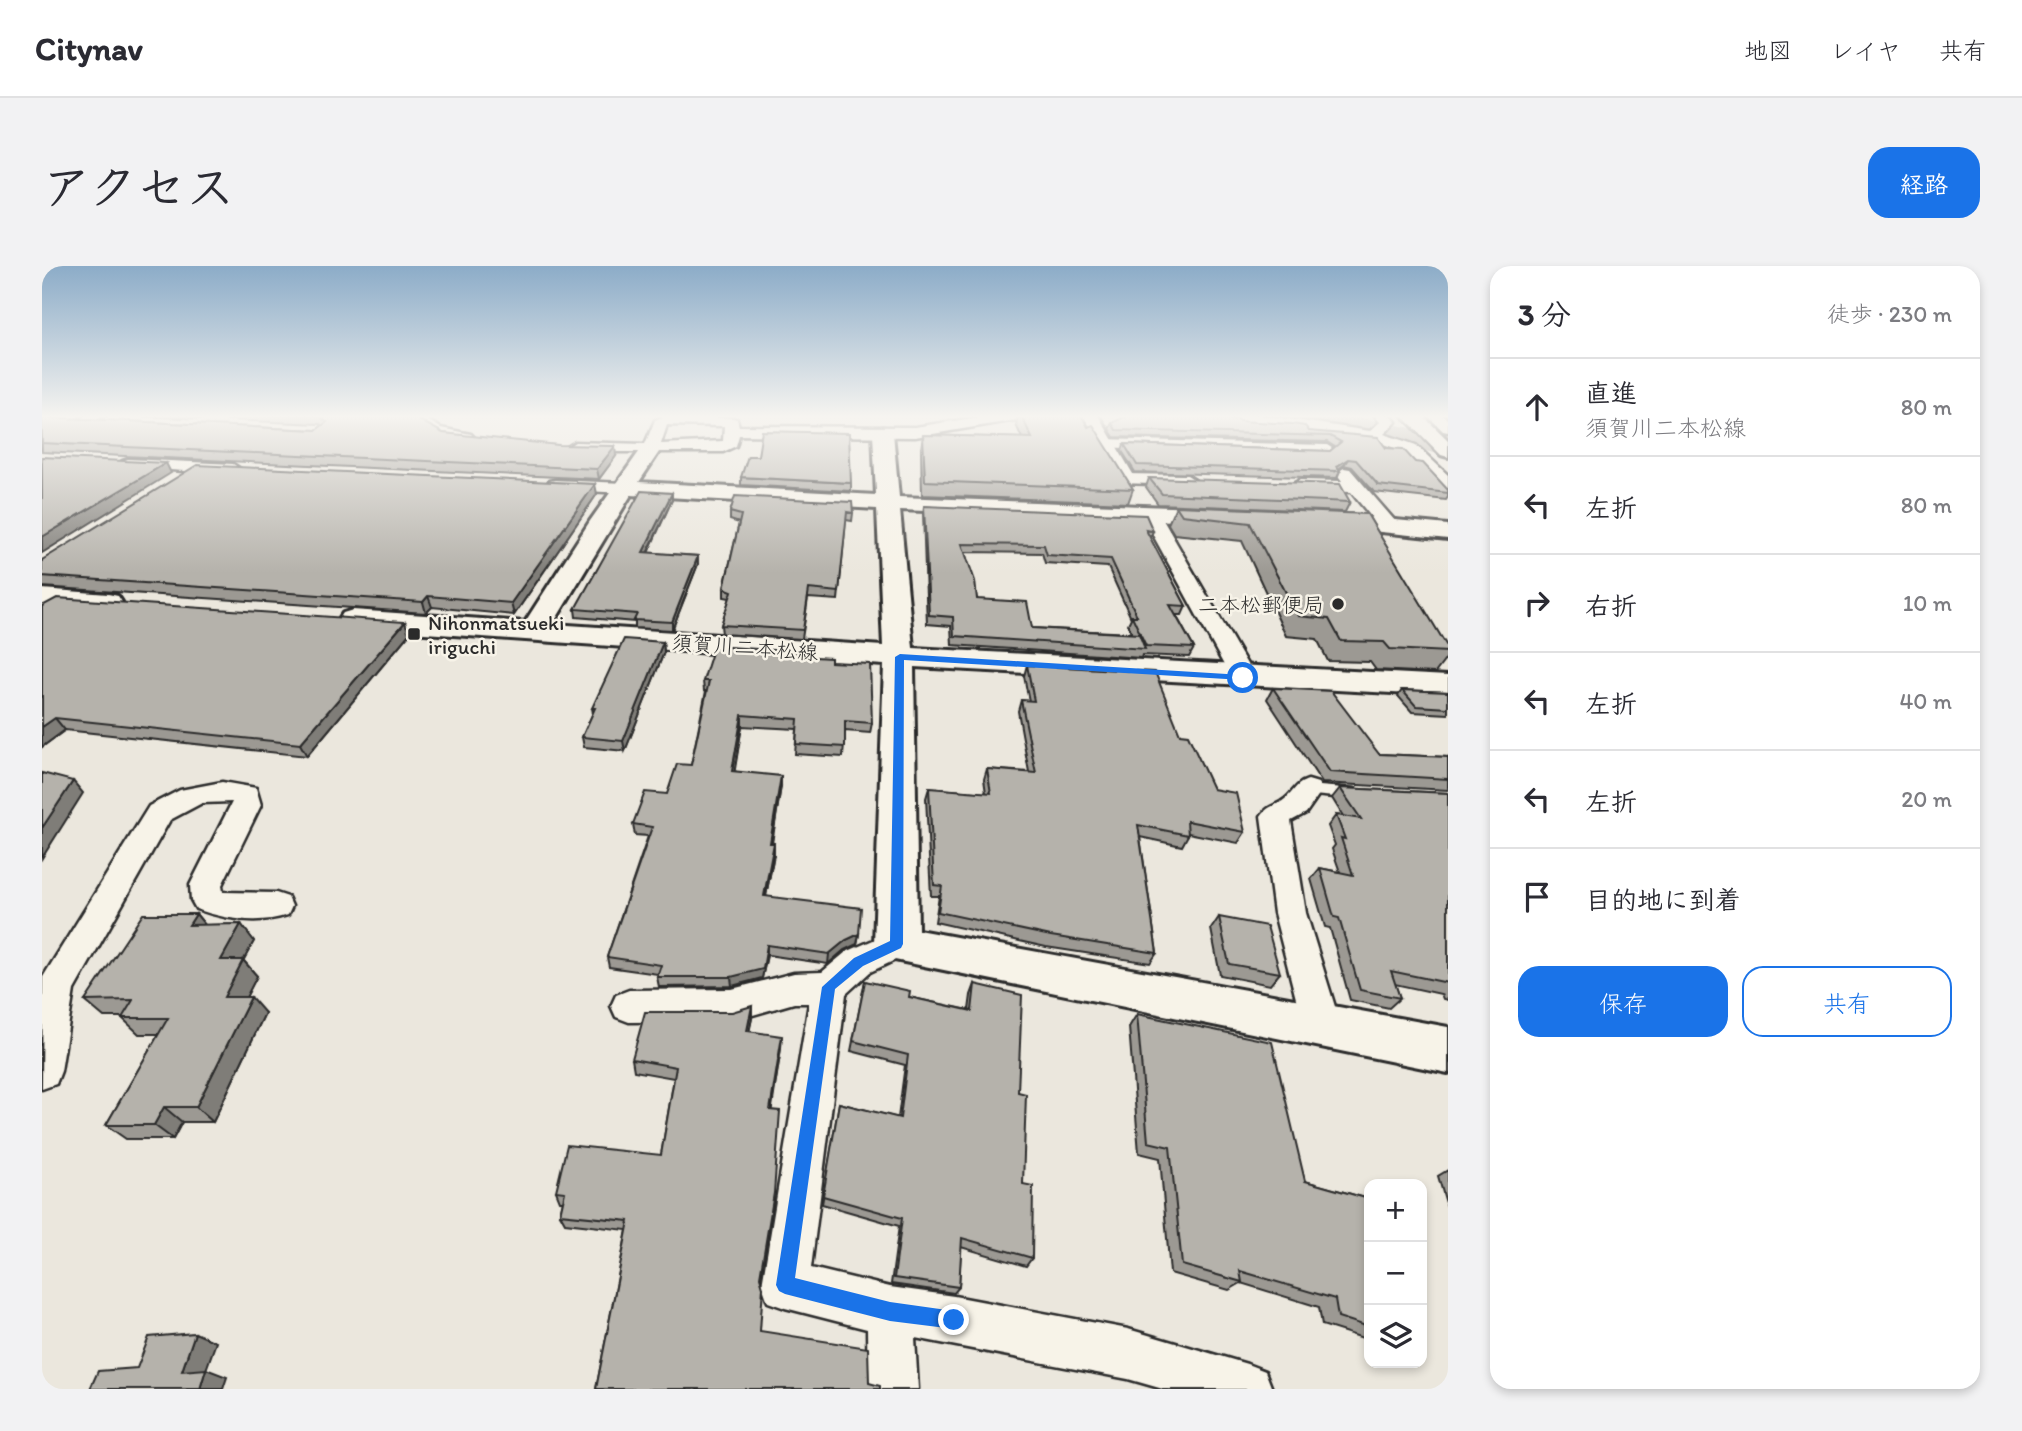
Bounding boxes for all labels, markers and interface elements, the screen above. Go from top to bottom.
text: Citynav [35,29,143,68]
text: 地図 [1744,36,1792,65]
text: レイヤ [1830,36,1901,65]
text: 共有 [1939,36,1987,65]
button: 経路 [1868,147,1980,218]
text: アクセス [42,157,235,216]
text: 3 分 [1518,296,1571,333]
text: 徒歩 · 230 m [1827,300,1952,328]
text: 直進 [1585,377,1637,409]
icon: ahead [1518,388,1556,426]
text: 80 m [1901,393,1952,421]
text: 須賀川二本松線 [1585,414,1746,442]
icon: left [1518,486,1556,524]
text: 80 m [1901,491,1952,519]
text: 左折 [1585,492,1637,524]
icon: right [1518,584,1556,622]
text: 10 m [1903,589,1952,617]
text: 右折 [1585,590,1637,622]
place label: 二本松郵便局 [1198,592,1324,617]
marker: 二本松郵便局 [1330,596,1346,612]
place label: Nihonmatsueki iriguchi [428,610,564,659]
marker: Nihonmatsueki iriguchi [406,626,422,642]
street label: 須賀川二本松線 [671,629,819,665]
route start [1227,662,1258,693]
icon: left [1518,682,1556,720]
text: 40 m [1899,687,1952,715]
text: 左折 [1585,688,1637,720]
icon: left [1518,780,1556,818]
text: 20 m [1901,785,1952,813]
text: 左折 [1585,786,1637,818]
icon: arrive [1518,878,1556,916]
text: 目的地に到着 [1585,884,1741,916]
button: 保存 [1518,966,1728,1037]
button: 共有 [1742,966,1952,1037]
map controls [1364,1179,1427,1368]
button: + [1364,1179,1427,1242]
button: − [1364,1242,1427,1305]
route end [938,1304,969,1335]
button: layers [1364,1305,1427,1368]

